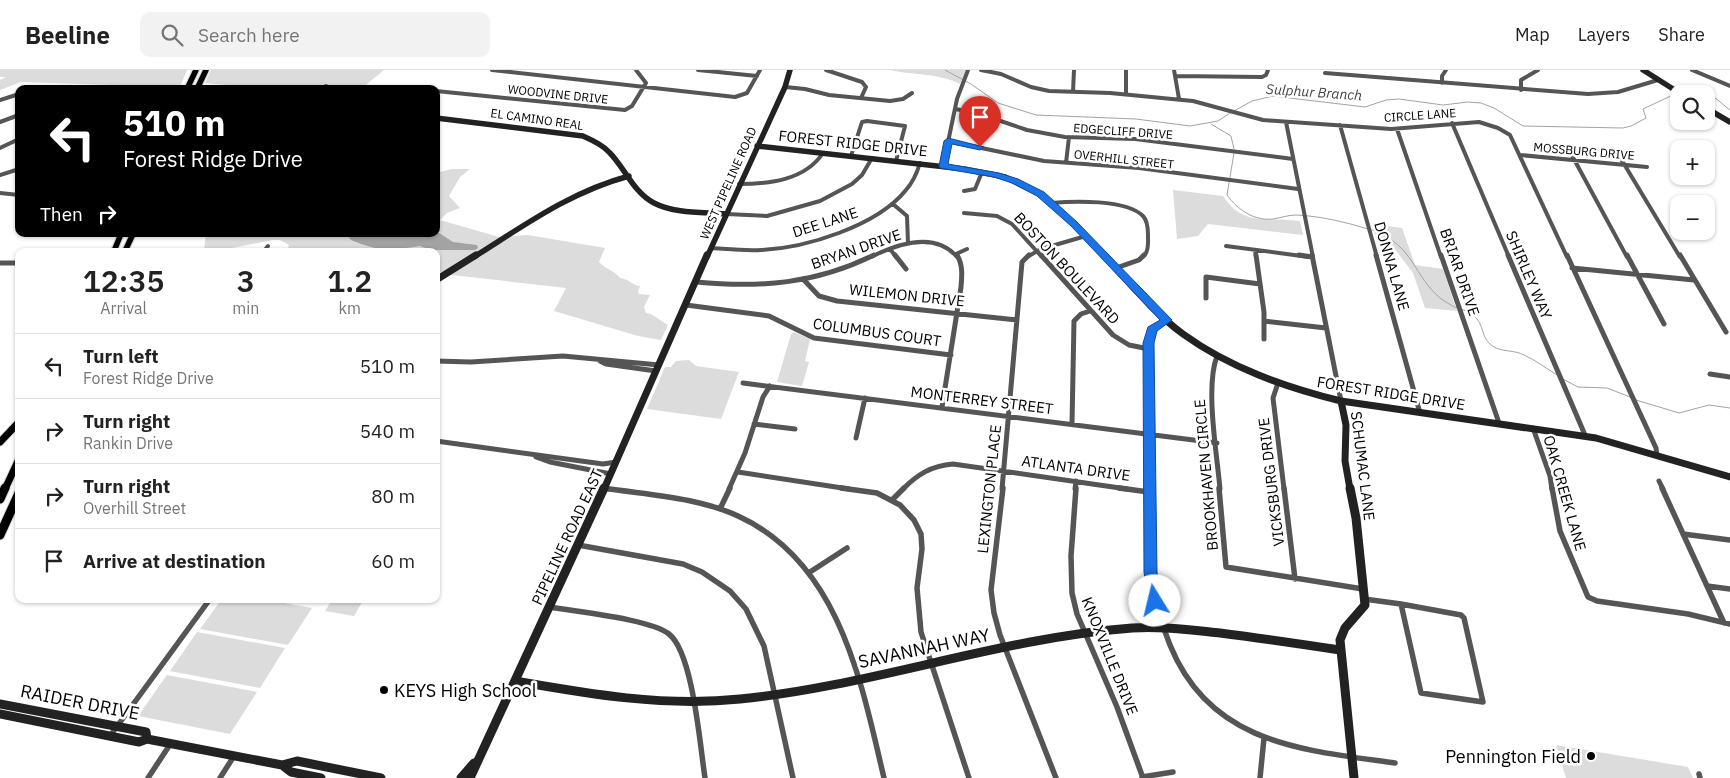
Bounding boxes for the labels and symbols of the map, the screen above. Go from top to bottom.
water label: Sulphur Branch [1265,80,1363,104]
street label: WOODVINE DRIVE [507,81,609,107]
pin [959,96,1001,147]
street label: EL CAMINO REAL [490,105,584,133]
street label: CIRCLE LANE [1383,105,1457,125]
street label: EDGECLIFF DRIVE [1073,120,1173,142]
street label: WEST PIPELINE ROAD [696,125,760,241]
street label: FOREST RIDGE DRIVE [778,126,928,160]
street label: MOSSBURG DRIVE [1533,139,1635,163]
street label: OVERHILL STREET [1073,146,1175,172]
street label: DEE LANE [790,202,860,242]
street label: BOSTON BOULEVARD [1010,208,1124,328]
street label: DONNA LANE [1370,219,1414,313]
street label: BRYAN DRIVE [808,225,904,273]
street label: BRIAR DRIVE [1436,226,1484,318]
street label: SHIRLEY WAY [1502,228,1556,322]
street label: WILEMON DRIVE [848,279,966,311]
street label: COLUMBUS COURT [812,314,943,350]
street label: FOREST RIDGE DRIVE [1316,372,1466,414]
street label: MONTERREY STREET [910,382,1055,418]
street label: BROOKHAVEN CIRCLE [1190,398,1222,552]
street label: SCHUMAC LANE [1347,410,1379,522]
street label: VICKSBURG DRIVE [1254,417,1288,547]
street label: LEXINGTON PLACE [973,424,1005,554]
street label: OAK CREEK LANE [1539,433,1591,553]
street label: ATLANTA DRIVE [1020,451,1132,485]
street label: PIPELINE ROAD EAST [527,466,607,608]
position arrow [1128,574,1180,626]
street label: KNOXVILLE DRIVE [1078,594,1142,718]
street label: SAVANNAH WAY [856,623,992,673]
street label: RAIDER DRIVE [18,679,142,725]
place label: KEYS High School [394,679,537,702]
marker: KEYS High School [378,684,390,696]
place label: Pennington Field [1445,745,1581,768]
marker: Pennington Field [1585,750,1597,762]

